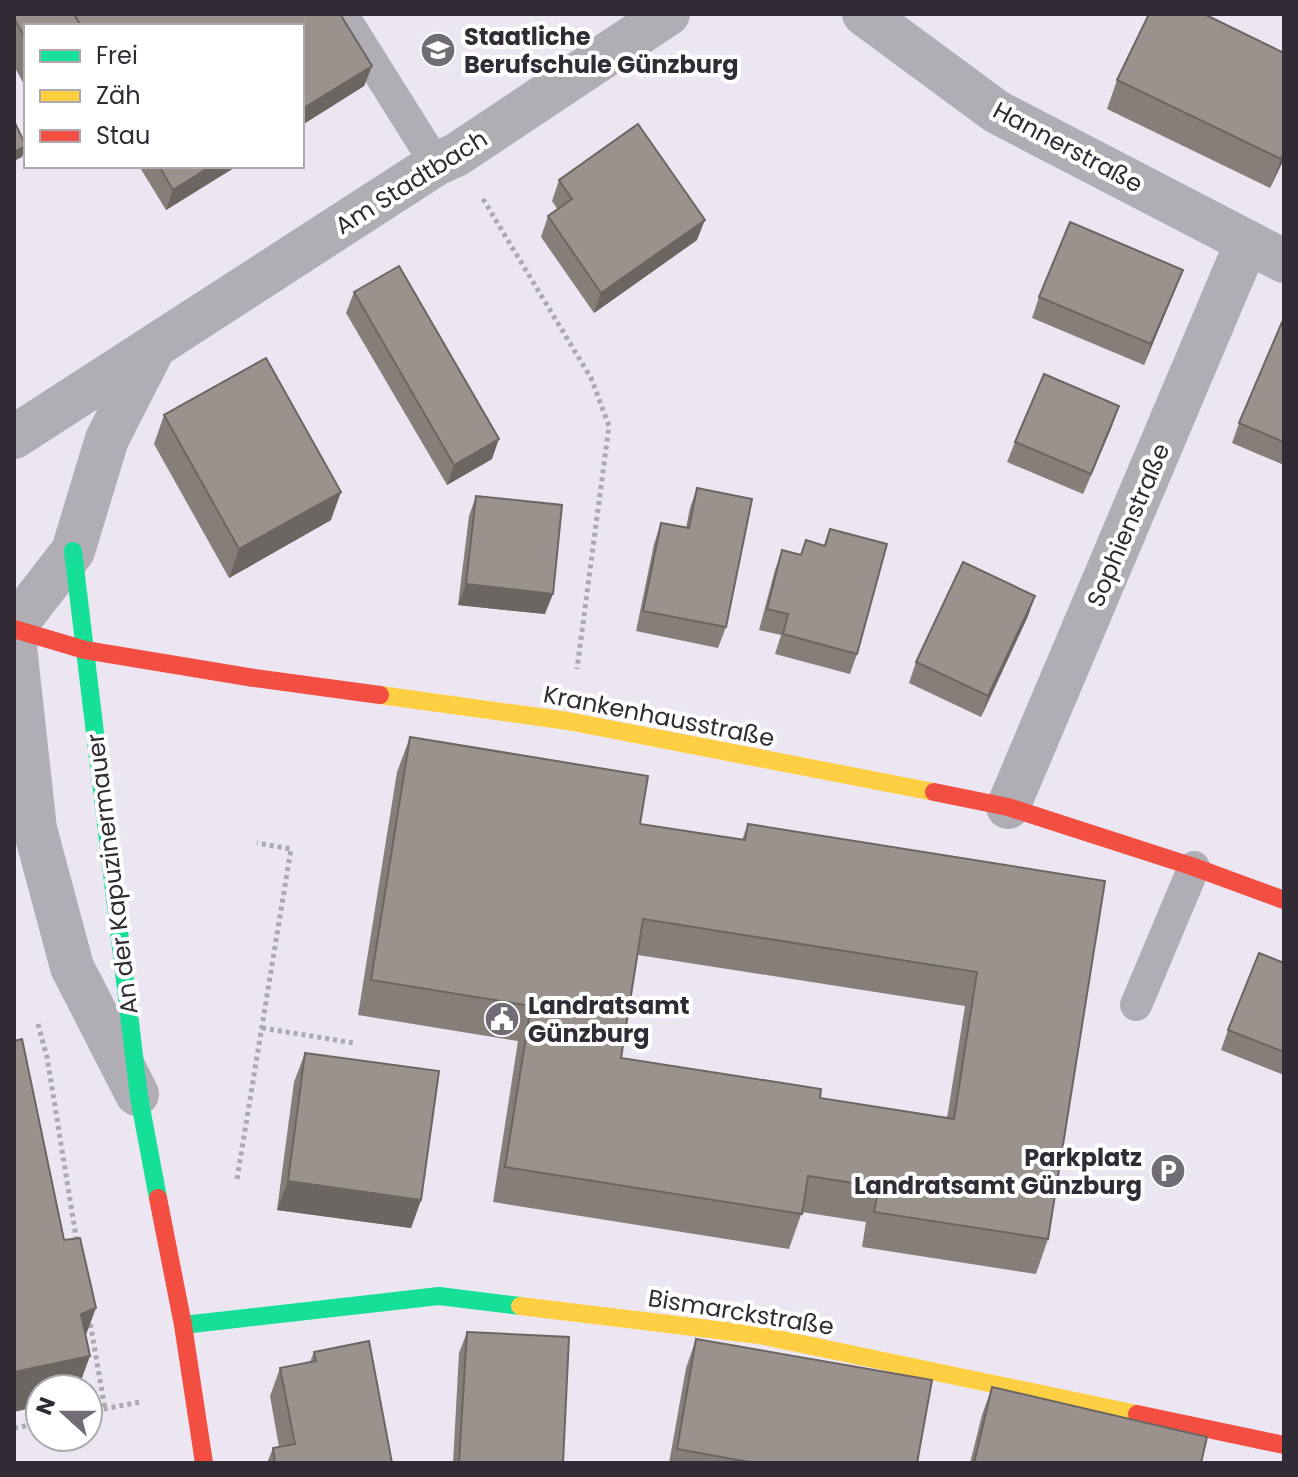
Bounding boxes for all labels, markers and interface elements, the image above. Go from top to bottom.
place label: Staatliche Berufschule Günzburg [464,20,739,81]
legend [24,24,304,168]
school or university icon: Staatliche Berufschule Günzburg [419,31,457,69]
text: Frei [96,39,138,72]
text: Zäh [96,79,141,112]
street label: Hannerstraße [987,94,1149,200]
text: Stau [96,119,150,152]
street label: Am Stadtbach [329,122,493,242]
street label: Sophienstraße [1079,438,1177,612]
street label: Krankenhausstraße [541,677,777,755]
street label: An der Kapuzinermauer [78,732,146,1016]
place label: Landratsamt Günzburg [528,989,689,1050]
public building icon: Landratsamt Günzburg [483,1000,521,1038]
place label: Parkplatz Landratsamt Günzburg [854,1141,1142,1202]
parking icon: Parkplatz Landratsamt Günzburg [1149,1152,1187,1190]
street label: Bismarckstraße [646,1281,836,1343]
north arrow [24,1373,104,1453]
text: N [28,1393,63,1419]

